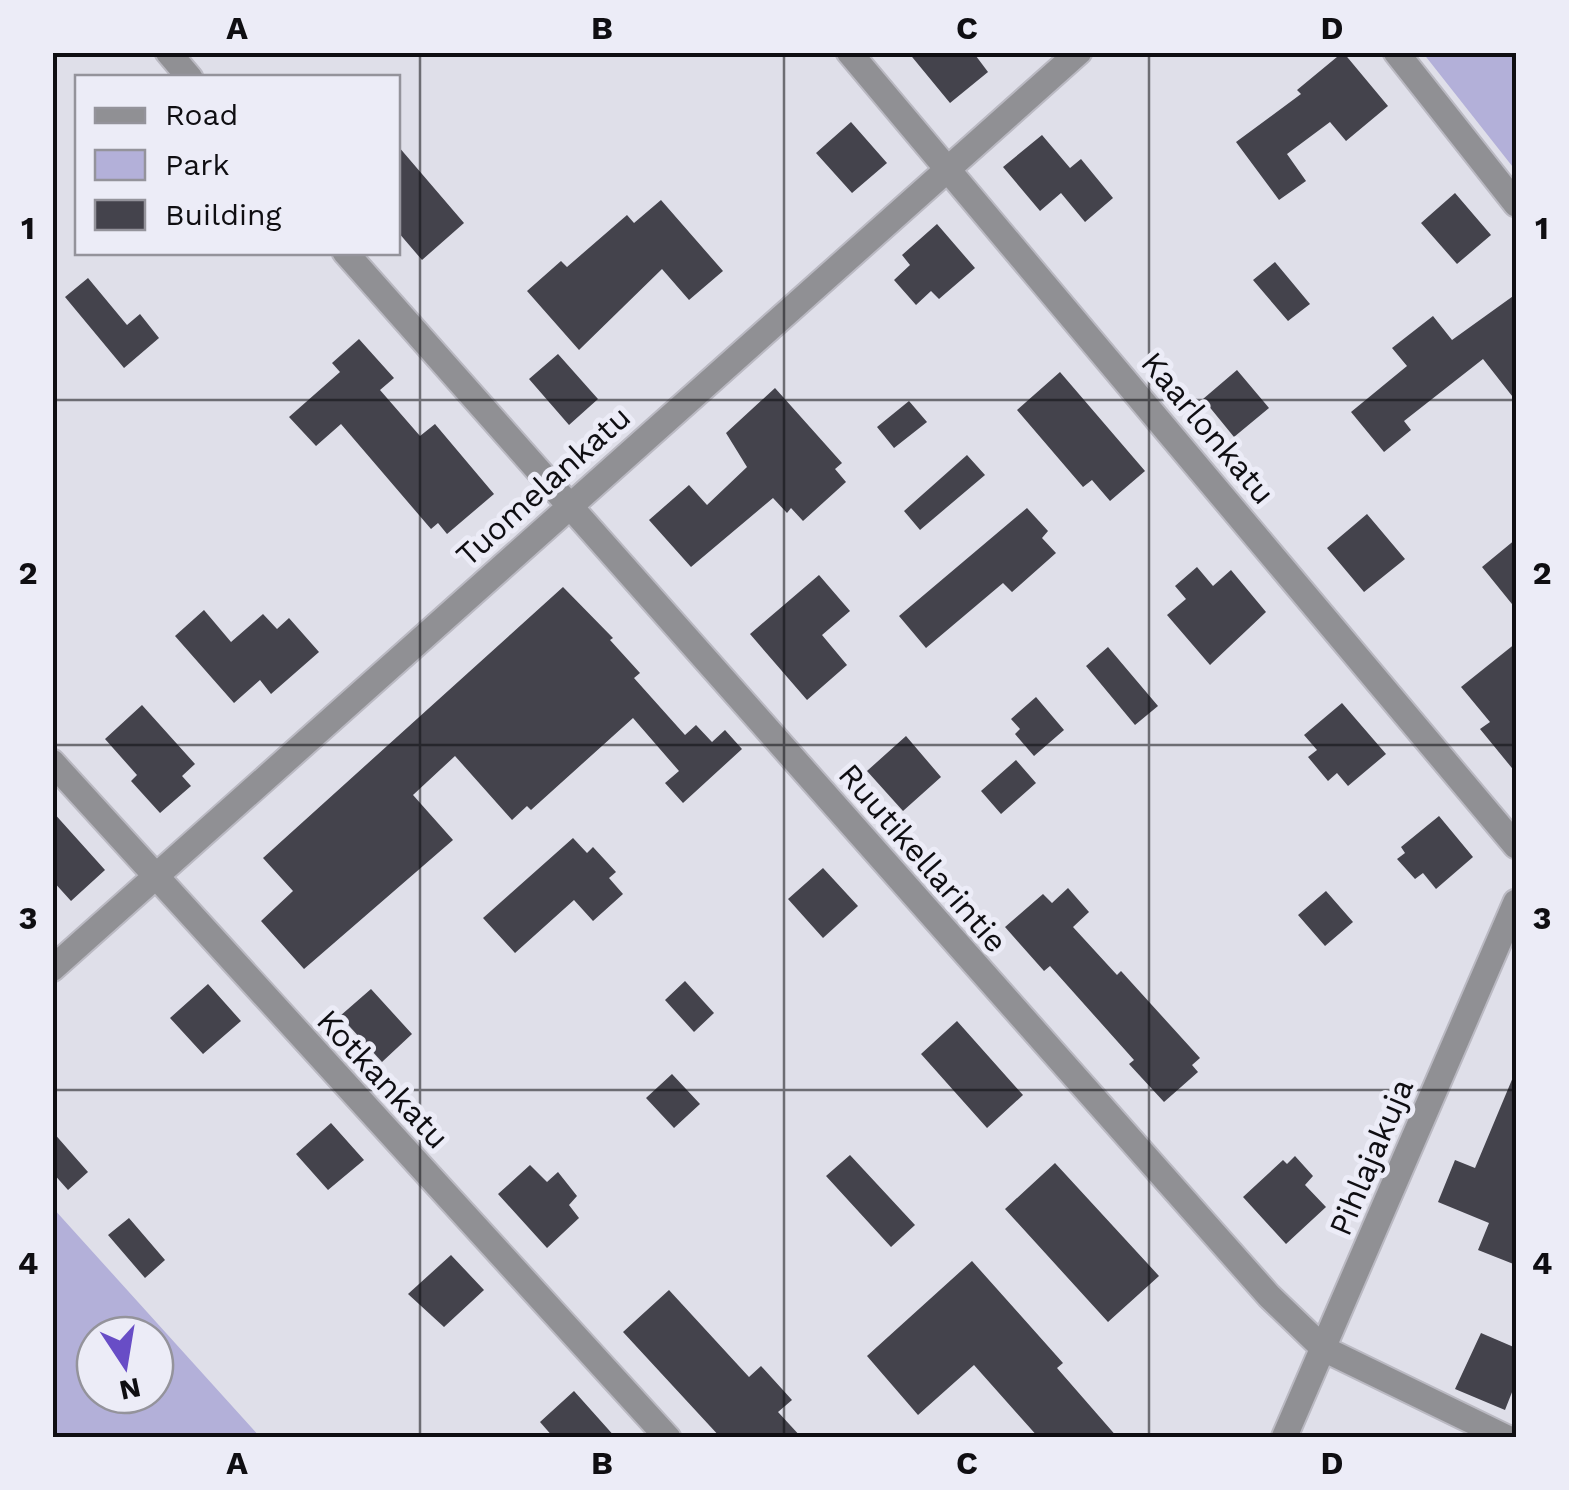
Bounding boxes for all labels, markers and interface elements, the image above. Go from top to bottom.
text: A [226,9,248,47]
text: B [591,9,613,47]
text: C [956,9,978,47]
text: D [1321,9,1343,47]
legend [75,75,400,255]
text: Road [165,97,238,132]
text: Park [165,147,230,182]
text: Building [165,197,282,232]
text: 1 [21,209,35,247]
text: 1 [1535,209,1549,247]
street label: Kaarlonkatu [1133,344,1283,512]
street label: Tuomelankatu [448,398,638,574]
text: 2 [18,554,38,592]
text: 2 [1532,554,1552,592]
street label: Ruutikellarintie [831,756,1015,960]
text: 3 [19,899,37,937]
text: 3 [1533,899,1551,937]
street label: Kotkankatu [309,1002,457,1156]
street label: Pihlajakuja [1321,1073,1421,1241]
text: 4 [18,1244,38,1282]
text: 4 [1532,1244,1552,1282]
north arrow [75,1315,175,1415]
text: N [117,1371,144,1407]
text: A [226,1444,248,1482]
text: B [591,1444,613,1482]
text: C [956,1444,978,1482]
text: D [1321,1444,1343,1482]

